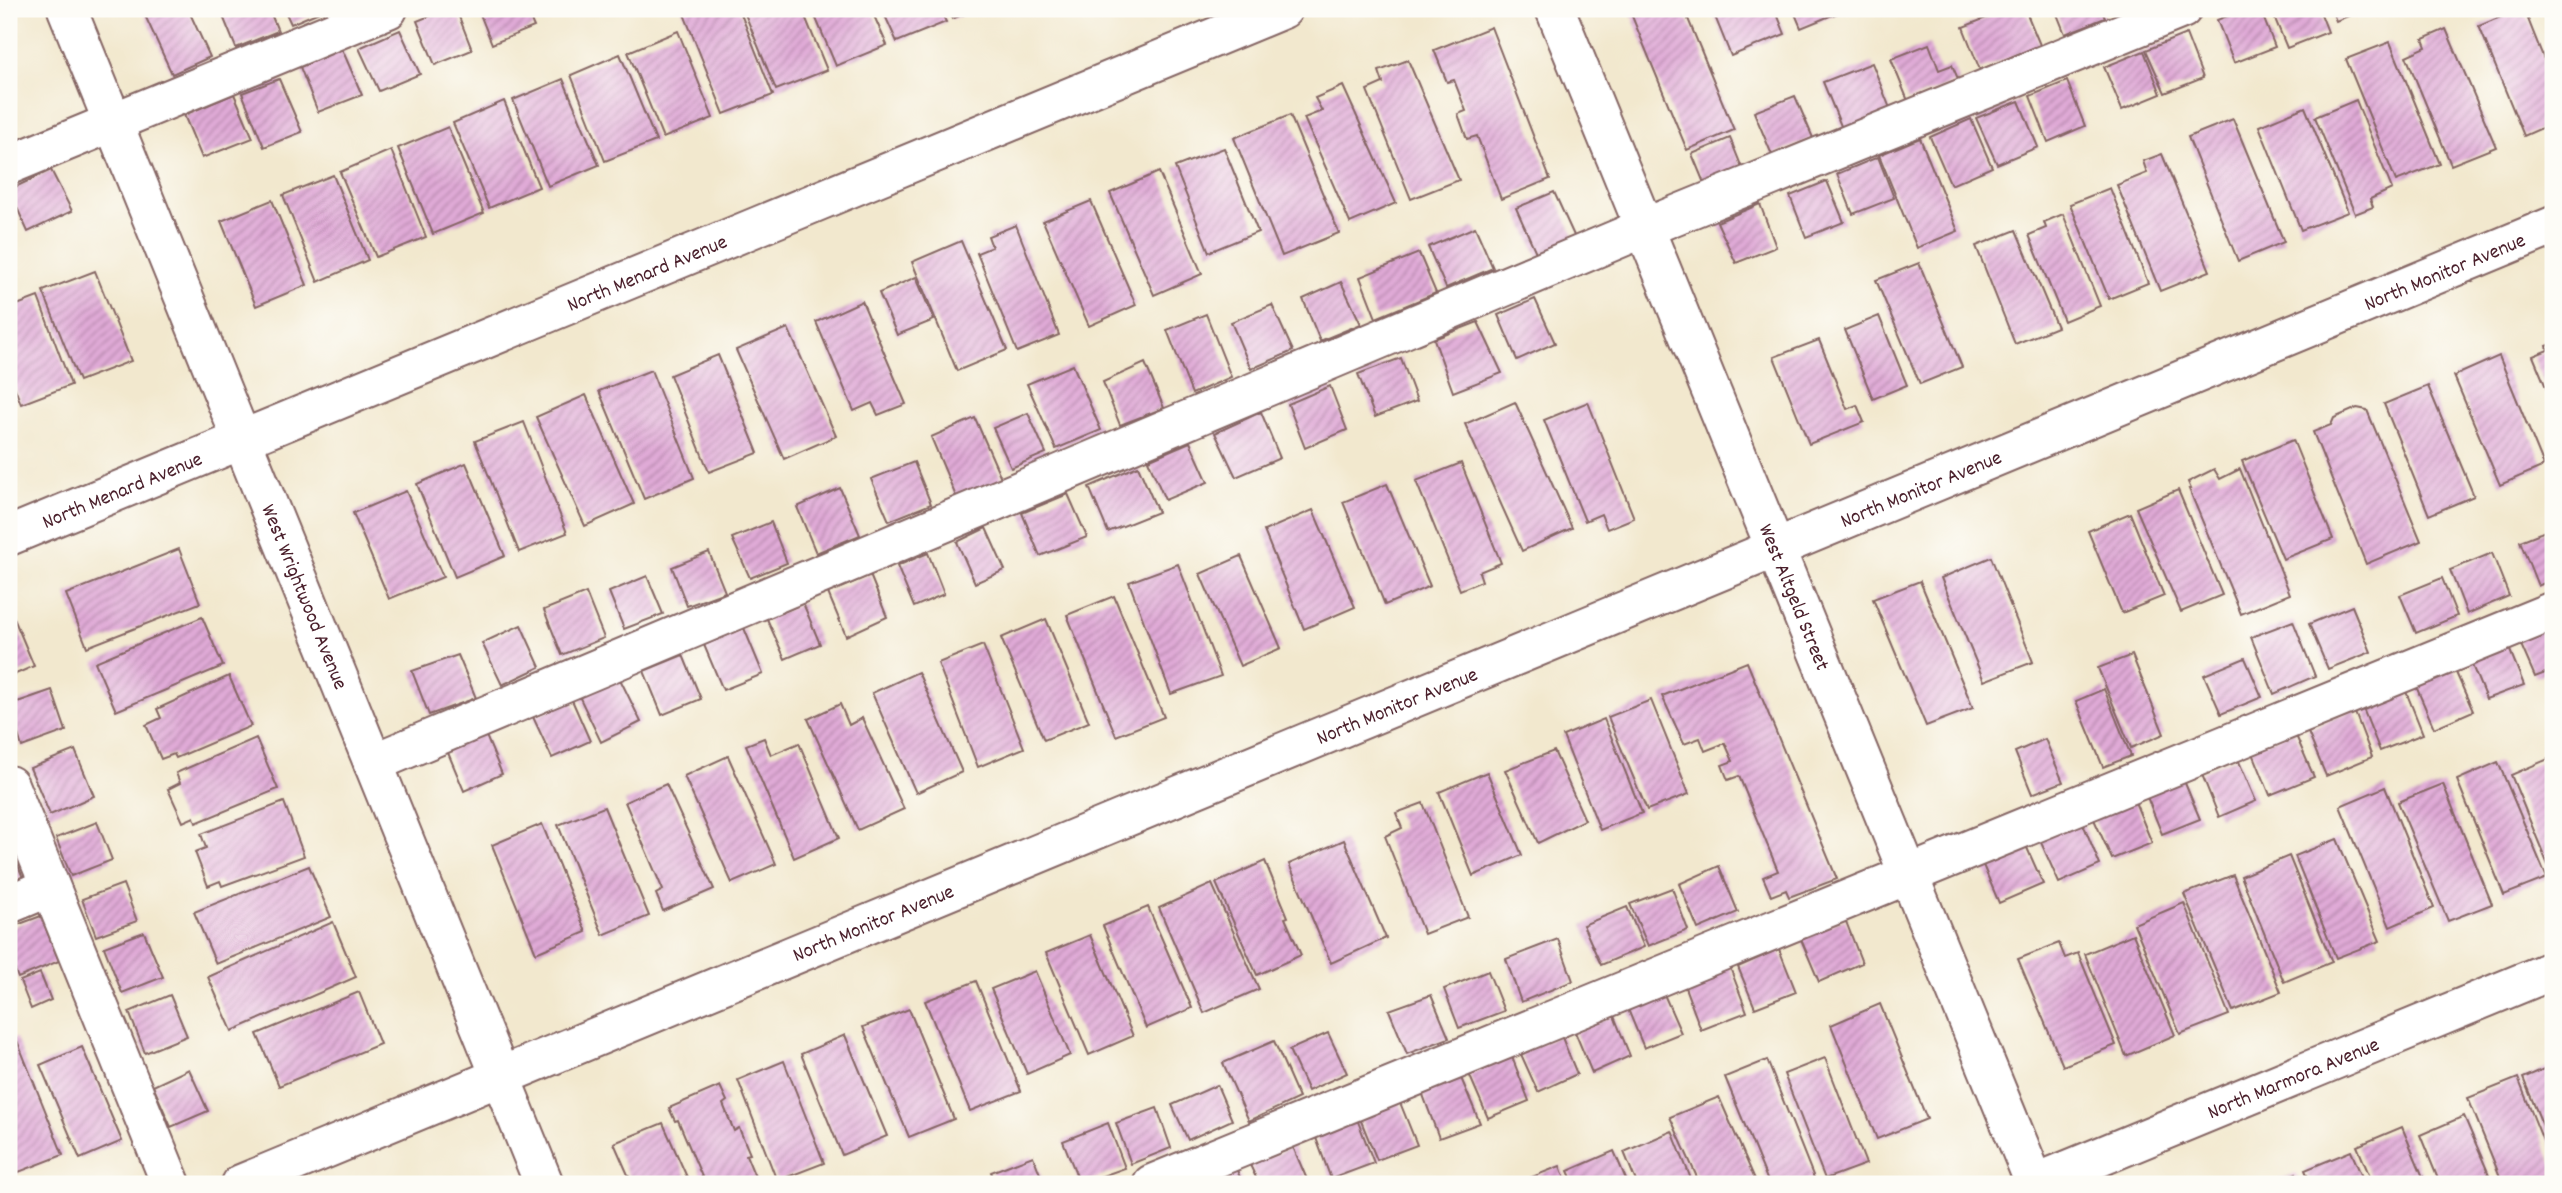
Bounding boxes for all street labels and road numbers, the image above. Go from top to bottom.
street label: North Monitor Avenue [2360,227,2531,321]
street label: North Menard Avenue [563,229,732,322]
street label: North Monitor Avenue [1836,444,2007,538]
street label: North Menard Avenue [38,446,208,539]
street label: West Wrightwood Avenue [252,500,354,695]
street label: West Altgeld Street [1749,520,1836,676]
street label: North Monitor Avenue [1313,661,1483,755]
street label: North Monitor Avenue [789,878,959,972]
street label: North Marmora Avenue [2203,1031,2385,1129]

